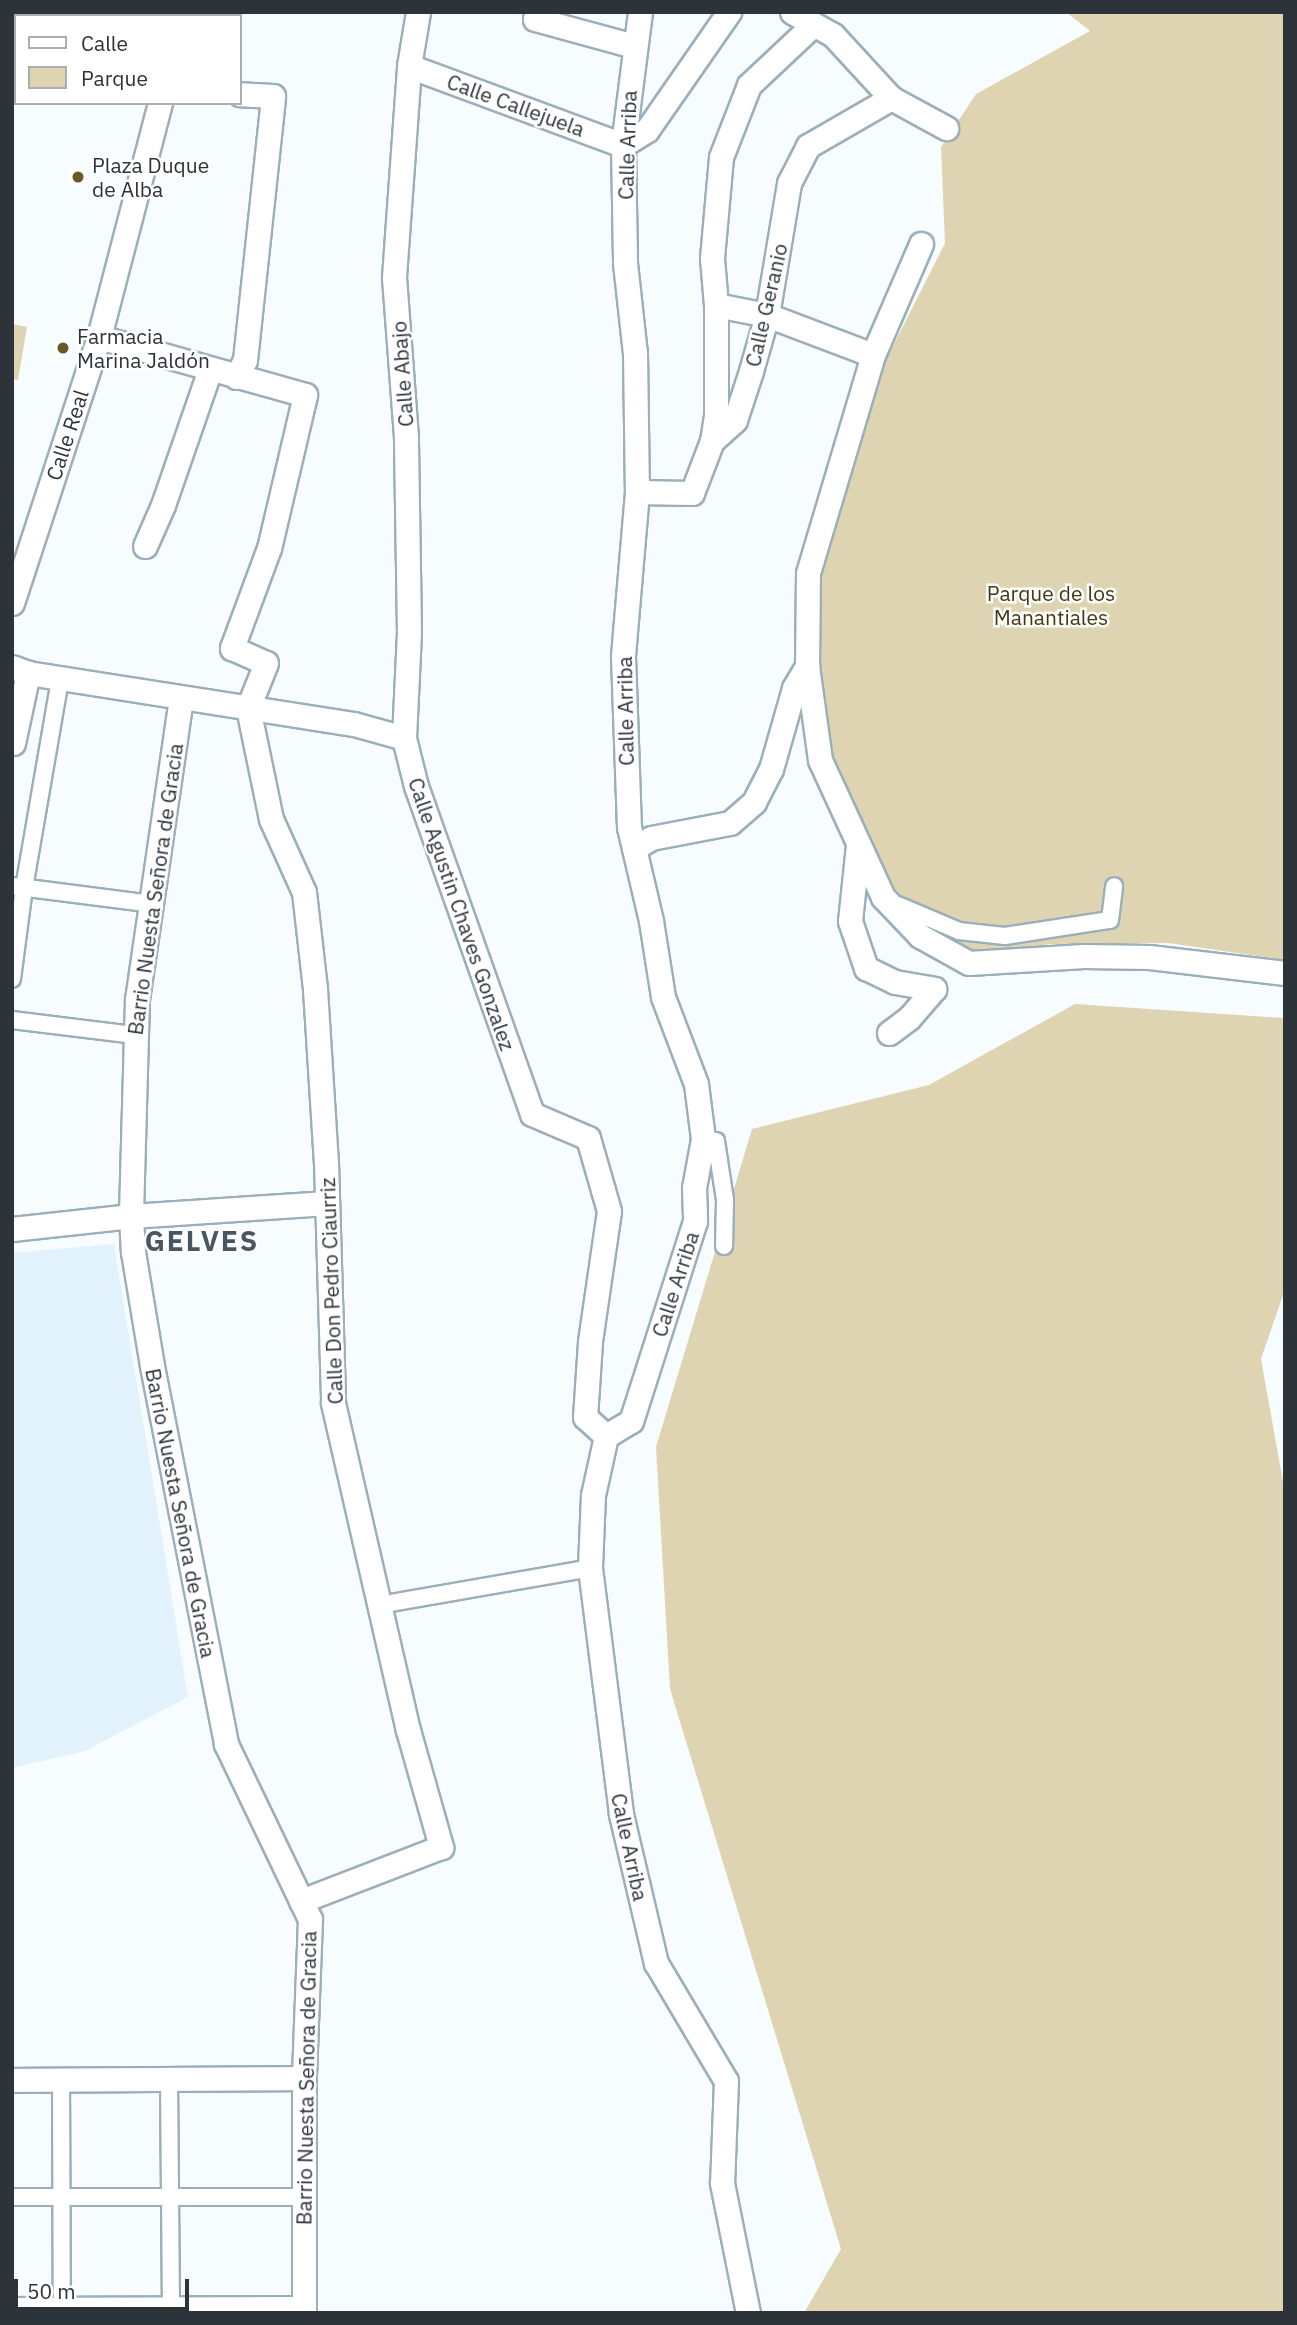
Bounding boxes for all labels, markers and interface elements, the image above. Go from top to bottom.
legend [14,14,242,105]
text: Calle [81,29,128,57]
text: Parque [81,64,148,92]
street label: Calle Callejuela [444,68,588,142]
street label: Calle Arriba [612,90,642,200]
place label: Plaza Duque de Alba [92,152,209,202]
marker: Plaza Duque de Alba [70,169,86,185]
street label: Calle Geranio [740,241,792,369]
street label: Calle Abajo [386,320,418,428]
place label: Farmacia Marina Jaldón [77,323,210,373]
marker: Farmacia Marina Jaldón [55,340,71,356]
street label: Calle Real [41,387,93,483]
park label: Parque de los Manantiales [987,580,1115,630]
street label: Calle Arriba [611,656,639,766]
street label: Barrio Nuesta Señora de Gracia [122,741,188,1037]
street label: Calle Agustin Chaves Gonzalez [403,774,521,1054]
street label: Calle Don Pedro Ciaurriz [314,1177,348,1405]
district label: GELVES [145,1224,259,1258]
street label: Calle Arriba [646,1228,704,1340]
street label: Barrio Nuesta Señora de Gracia [141,1366,221,1660]
street label: Calle Arriba [606,1791,654,1903]
street label: Barrio Nuesta Señora de Gracia [291,1931,321,2225]
scale bar [18,2266,192,2310]
text: 50 m [27,2277,76,2305]

